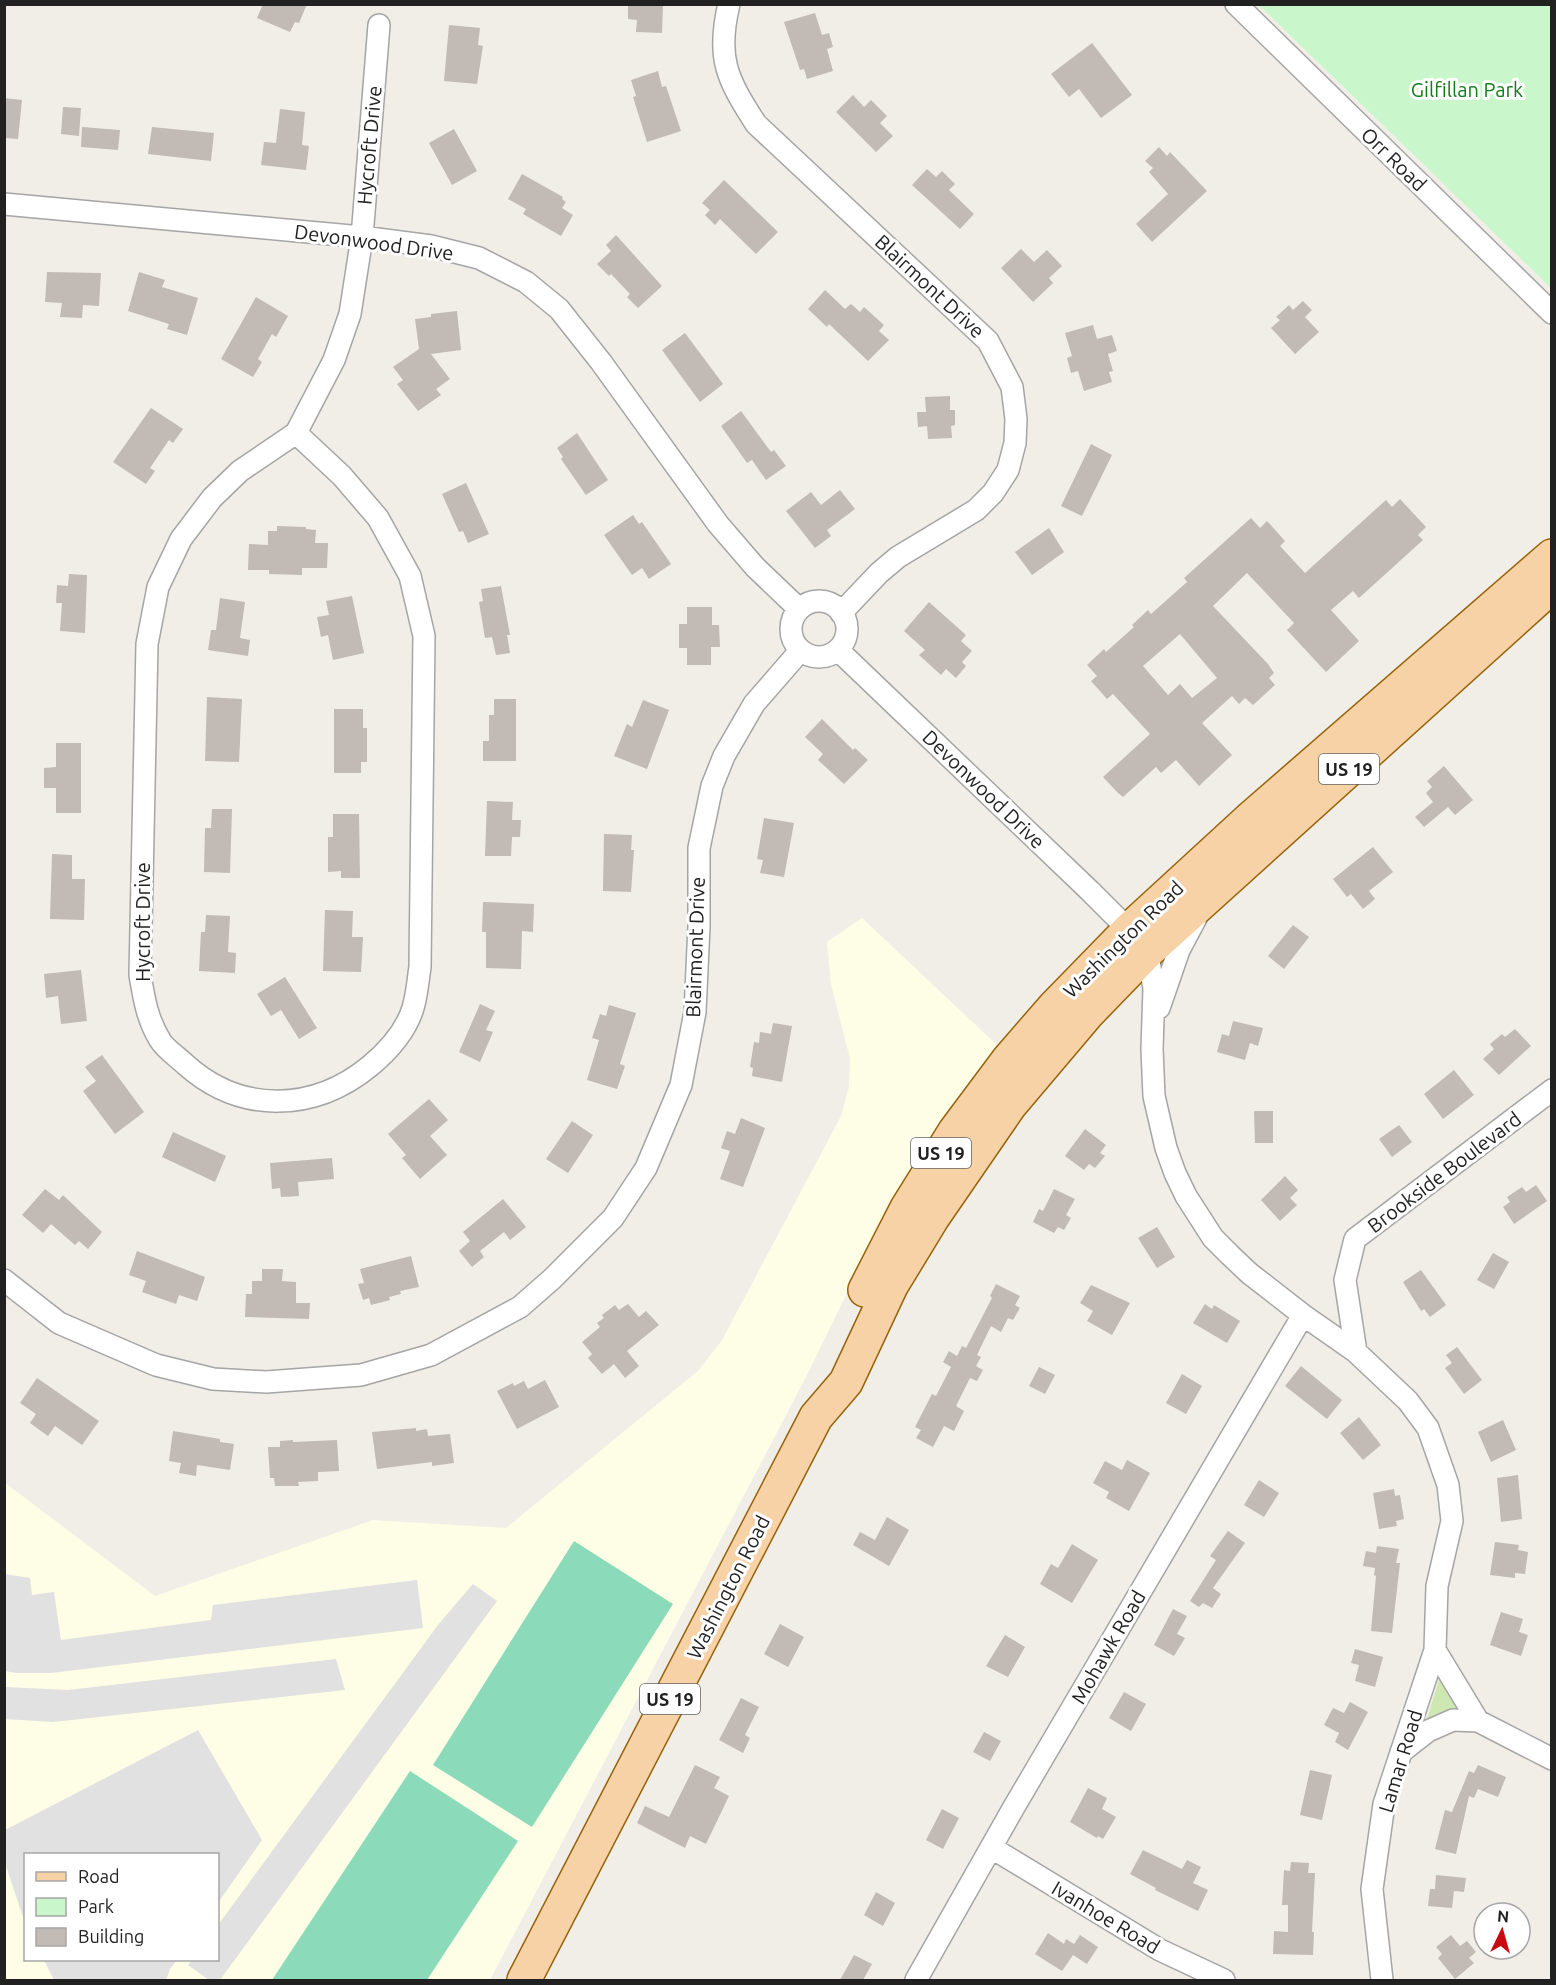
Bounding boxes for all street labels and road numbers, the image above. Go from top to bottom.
street label: Hycroft Drive [352,84,386,206]
street label: Orr Road [1357,122,1431,196]
street label: Devonwood Drive [293,219,455,265]
street label: Blairmont Drive [871,230,989,342]
street label: Devonwood Drive [918,725,1050,853]
road number: US 19 [1319,754,1379,784]
street label: Hycroft Drive [131,862,154,982]
street label: Blairmont Drive [681,876,709,1018]
street label: Washington Road [1058,876,1188,1002]
street label: Brookside Boulevard [1363,1107,1525,1237]
road number: US 19 [911,1138,971,1168]
street label: Washington Road [682,1511,774,1663]
street label: Mohawk Road [1066,1586,1150,1708]
road number: US 19 [640,1684,700,1714]
street label: Lamar Road [1373,1707,1427,1815]
street label: Ivanhoe Road [1048,1876,1164,1958]

